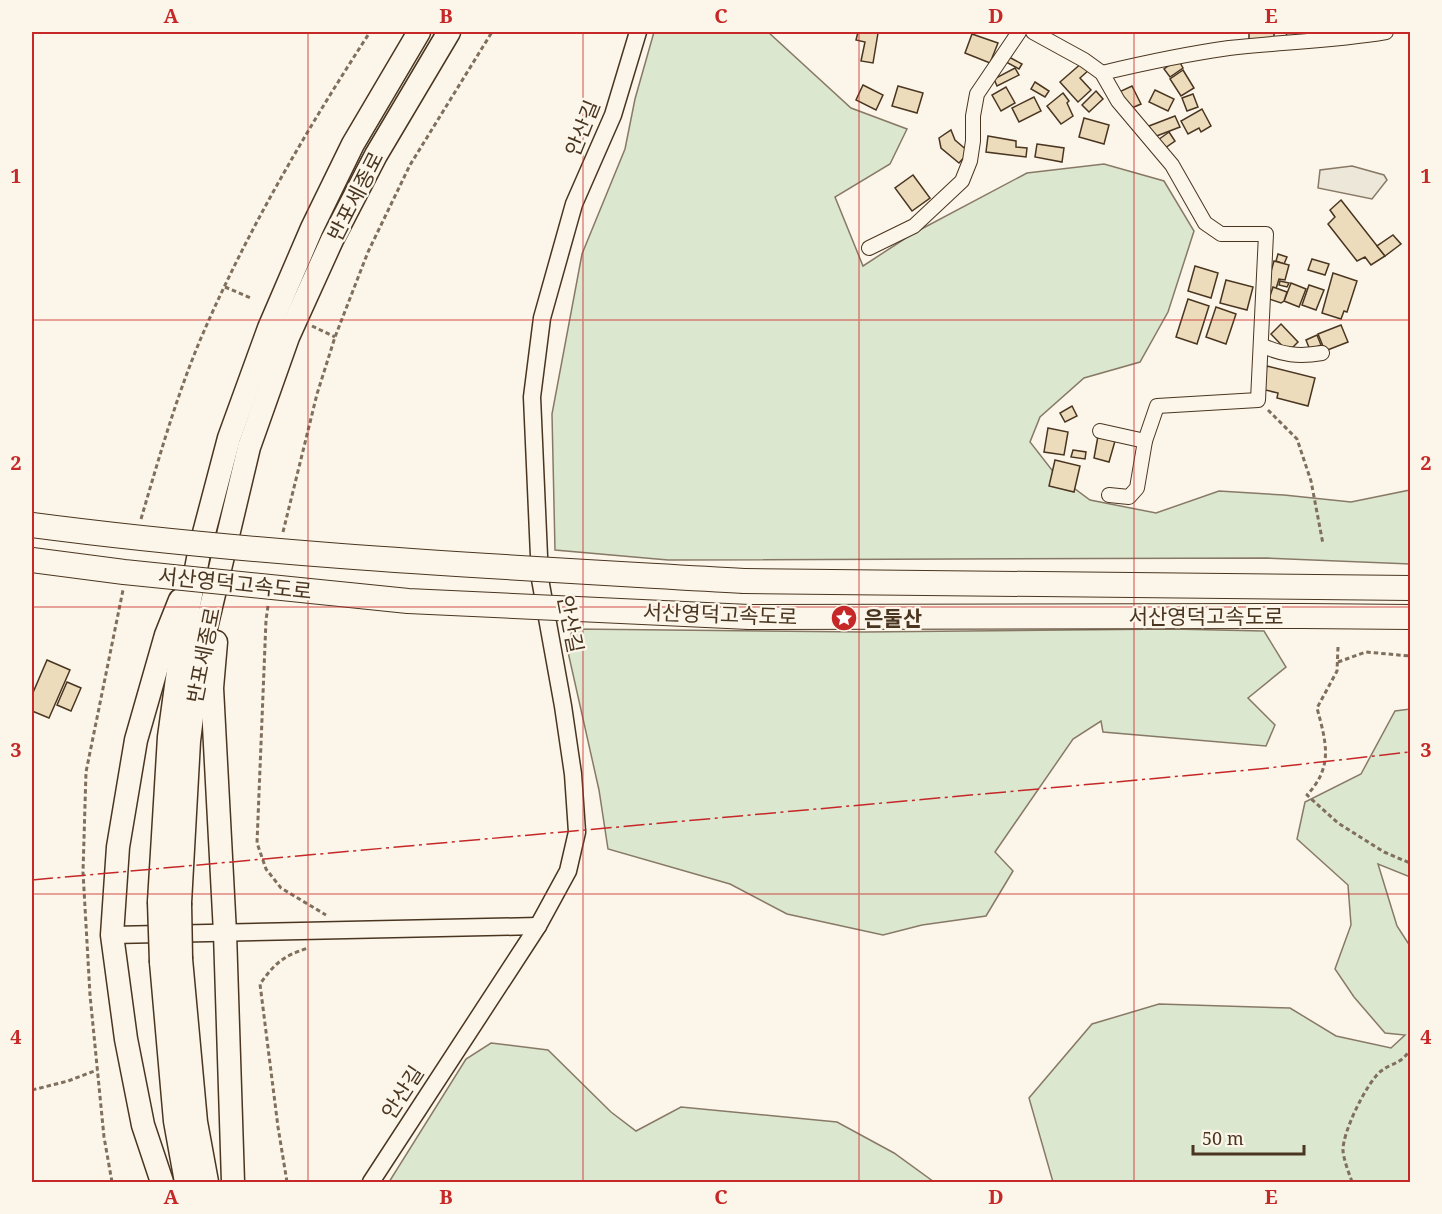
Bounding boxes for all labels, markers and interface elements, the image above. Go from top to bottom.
text: A [163,2,179,29]
text: B [439,2,453,29]
text: C [714,2,728,29]
text: D [988,2,1004,29]
text: E [1264,2,1278,29]
street label: 안산길 [558,96,606,160]
street label: 반포세종로 [321,147,389,245]
text: 1 [10,162,22,189]
text: 1 [1420,162,1432,189]
text: 2 [10,449,22,476]
text: 2 [1420,449,1432,476]
street label: 서산영덕고속도로 [157,561,313,605]
street label: 안산길 [552,593,590,655]
street label: 서산영덕고속도로 [642,597,798,631]
street label: 서산영덕고속도로 [1129,602,1283,630]
place icon: 은둘산 [829,603,859,633]
place label: 은둘산 [864,604,922,632]
street label: 반포세종로 [180,605,226,705]
text: 3 [10,736,22,763]
text: 3 [1420,736,1432,763]
text: 4 [10,1023,22,1050]
text: 4 [1420,1023,1432,1050]
street label: 안산길 [374,1060,430,1124]
scale bar [1193,1118,1304,1156]
text: 50 m [1202,1126,1244,1150]
text: A [163,1183,179,1210]
text: B [439,1183,453,1210]
text: C [714,1183,728,1210]
text: D [988,1183,1004,1210]
text: E [1264,1183,1278,1210]

